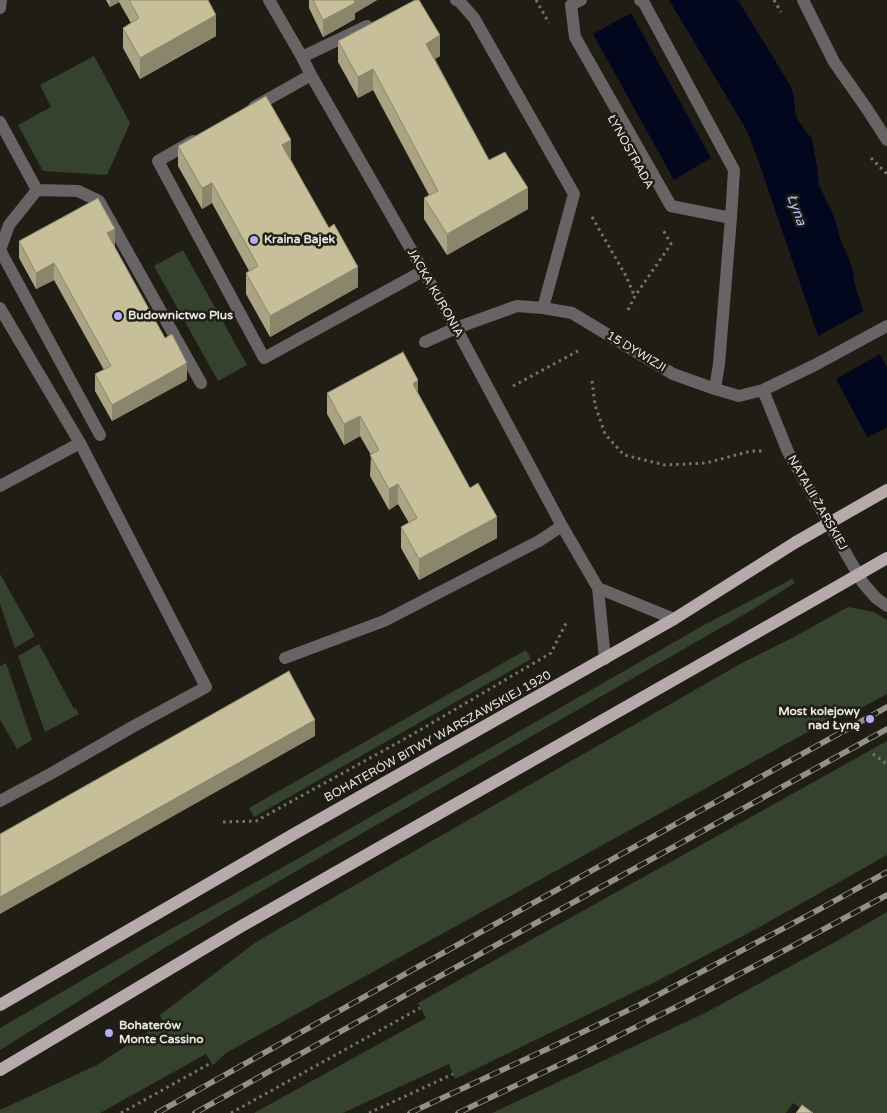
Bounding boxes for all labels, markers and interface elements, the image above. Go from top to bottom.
street label: ŁYNOSTRADA [604,112,656,192]
water label: Łyna [783,192,809,228]
place label: Kraina Bajek [264,233,335,247]
marker: Kraina Bajek [248,234,260,246]
street label: JACKA KURONIA [404,246,466,340]
place label: Budownictwo Plus [128,309,233,323]
marker: Budownictwo Plus [112,310,124,322]
street label: 15 DYWIZJI [604,329,668,375]
street label: NATALII ŻARSKIEJ [784,453,850,553]
street label: BOHATERÓW BITWY WARSZAWSKIEJ 1920 [322,668,554,806]
place label: Most kolejowy nad Łyną [778,705,860,733]
marker: Most kolejowy nad Łyną [864,713,876,725]
place label: Bohaterów Monte Cassino [119,1019,203,1047]
marker: Bohaterów Monte Cassino [103,1027,115,1039]

